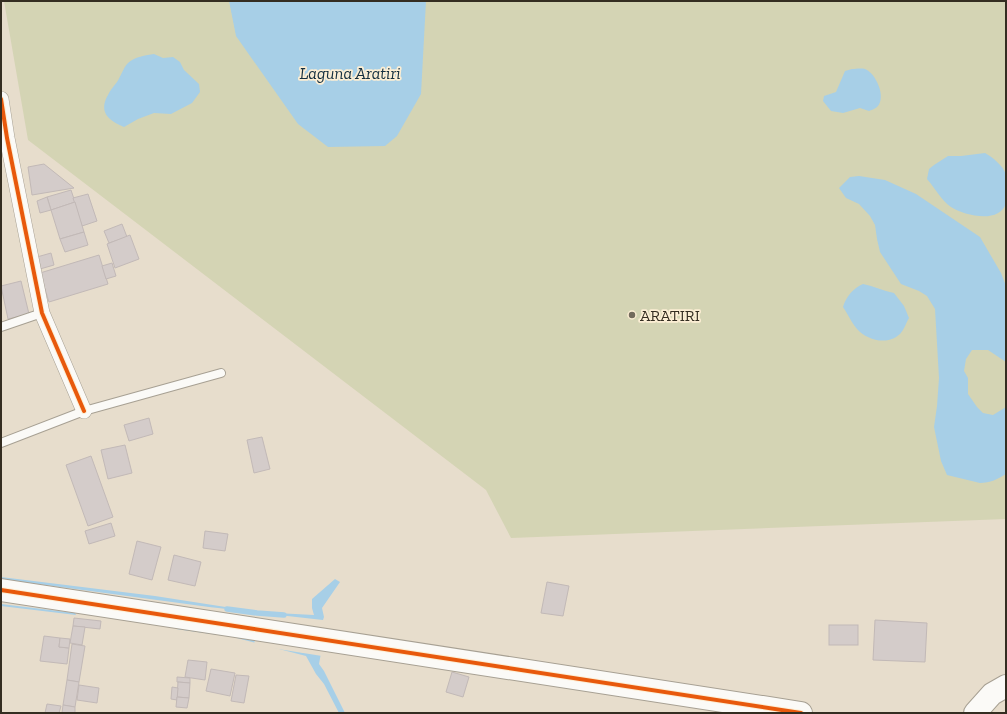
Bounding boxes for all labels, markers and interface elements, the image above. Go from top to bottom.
water label: Laguna Aratiri [299,63,401,83]
place label: ARATIRI [640,306,700,325]
marker: ARATIRI [627,310,637,320]

